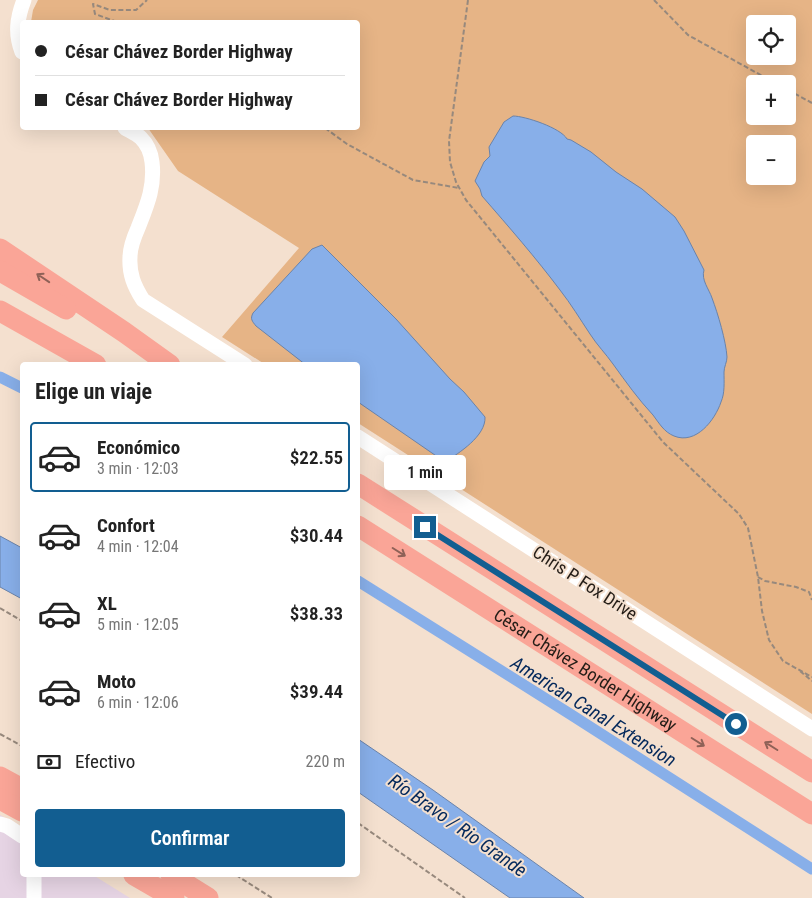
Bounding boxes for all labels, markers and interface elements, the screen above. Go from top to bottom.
map controls [746,15,796,185]
button: locate [746,15,796,65]
text: César Chávez Border Highway [65,40,293,63]
button: + [746,75,796,125]
text: César Chávez Border Highway [65,88,293,111]
button: − [746,135,796,185]
one-way arrow [37,273,51,283]
text: Elige un viaje [35,379,152,404]
icon: car [37,435,82,480]
text: Económico [97,436,180,459]
text: $22.55 [290,446,343,469]
callout: 1 min [384,454,466,490]
text: 3 min · 12:03 [97,459,179,478]
text: 1 min [407,463,443,482]
icon: car [37,513,82,558]
text: Confort [97,514,155,537]
route end [414,516,436,538]
text: $30.44 [290,524,343,547]
text: 4 min · 12:04 [97,537,179,556]
street label: Chris P Fox Drive [529,541,641,624]
one-way arrow [391,547,405,557]
icon: car [37,591,82,636]
text: XL [97,592,117,615]
text: $38.33 [290,602,343,625]
street label: César Chávez Border Highway [490,604,681,736]
text: 5 min · 12:05 [97,615,179,634]
water label: American Canal Extension [506,651,681,772]
icon: car [37,669,82,714]
text: Moto [97,670,136,693]
text: $39.44 [290,680,343,703]
text: 6 min · 12:06 [97,693,179,712]
route start [725,713,747,735]
one-way arrow [691,737,705,747]
one-way arrow [764,741,778,751]
icon: cash [35,748,63,776]
text: Efectivo [75,750,135,773]
text: 220 m [306,752,345,771]
water label: Río Bravo / Rio Grande [384,769,531,882]
button: Confirmar [35,809,345,867]

